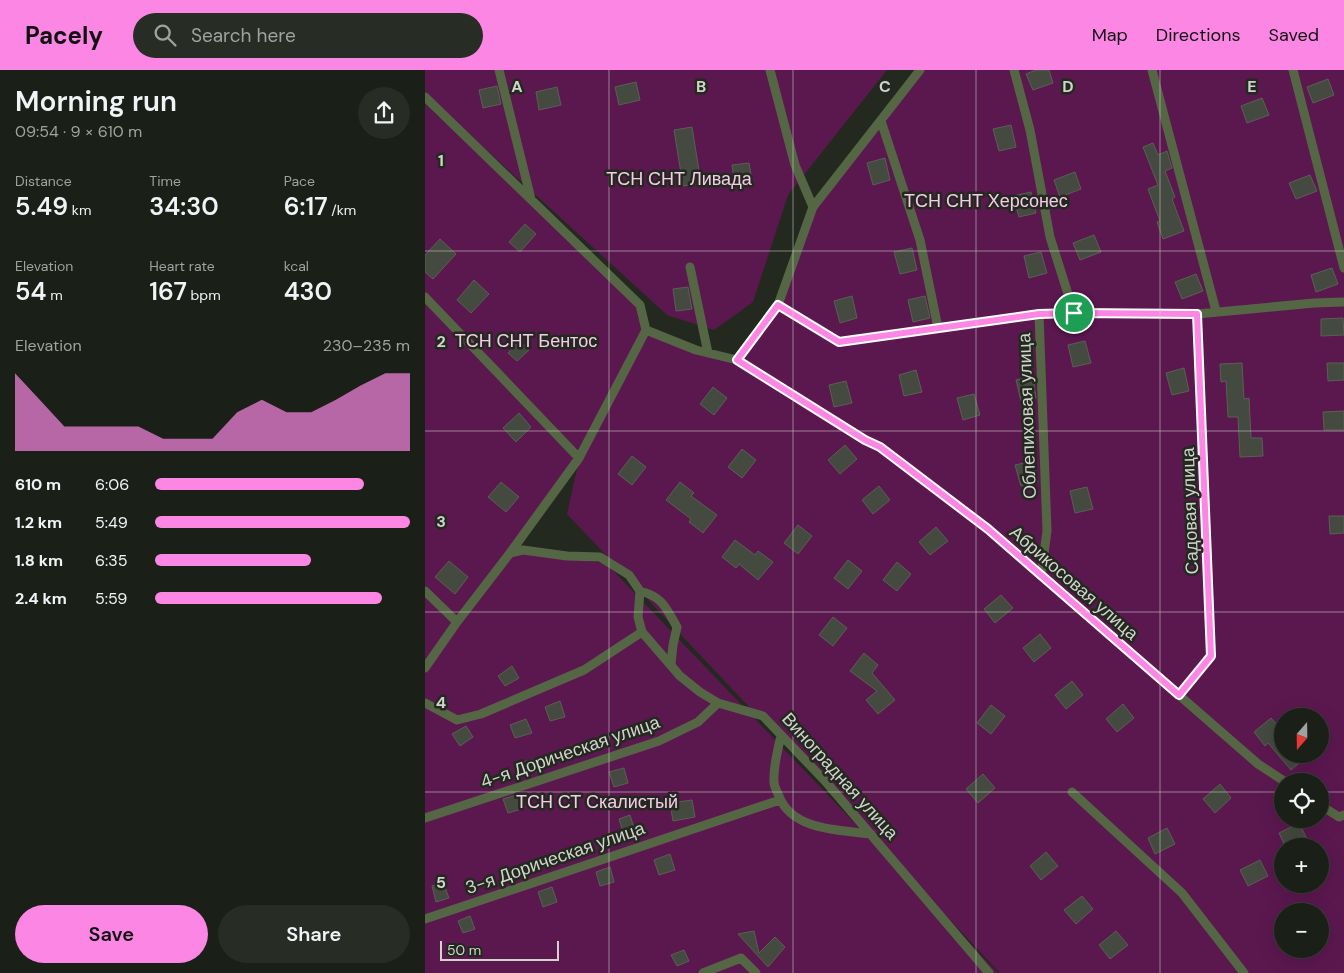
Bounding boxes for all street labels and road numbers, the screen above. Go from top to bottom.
street label: Облепиховая улица [1012,332,1042,499]
street label: Садовая улица [1176,446,1204,575]
street label: Абрикосовая улица [1005,520,1144,646]
street label: Виноградная улица [777,707,904,845]
street label: 4-я Дорическая улица [477,710,664,794]
street label: 3-я Дорическая улица [462,816,649,900]

